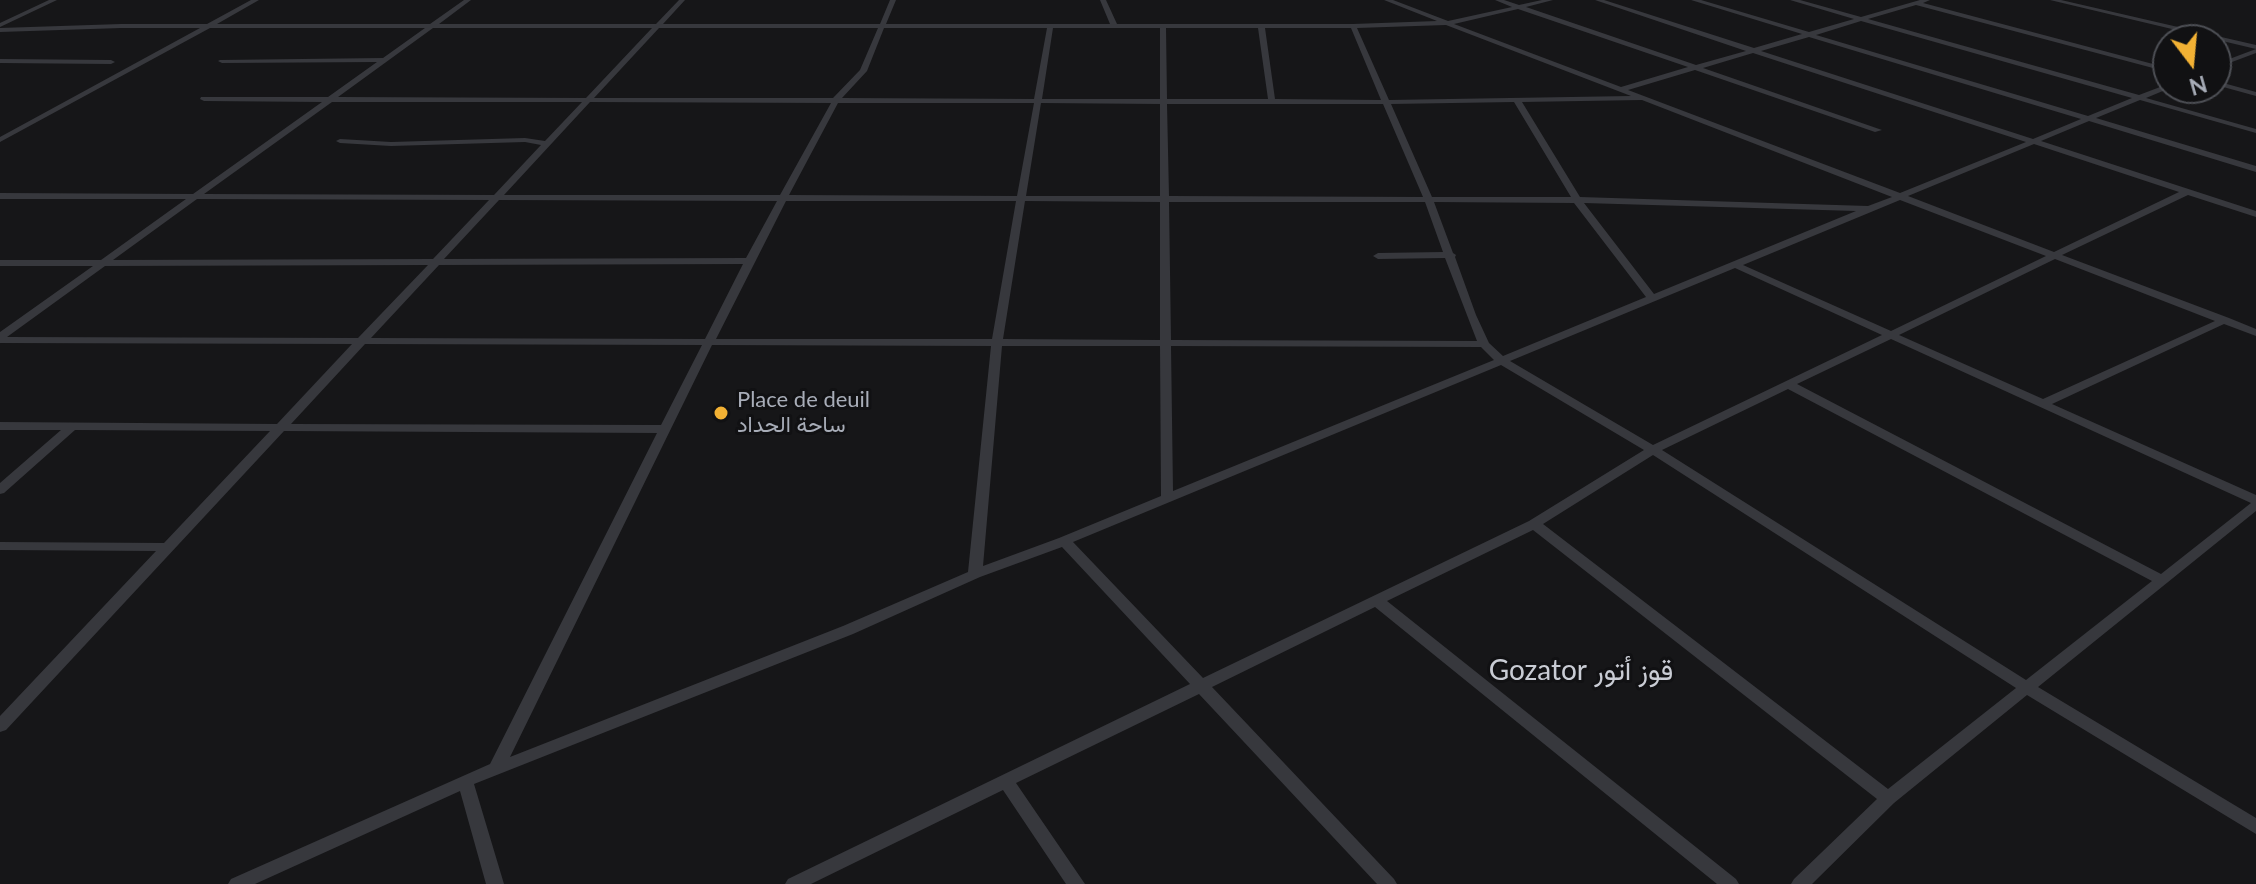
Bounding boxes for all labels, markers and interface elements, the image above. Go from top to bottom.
north arrow [2152,24,2232,104]
text: N [2186,70,2210,101]
place label: Place de deuil ساحة الحداد [737,387,870,438]
marker: Place de deuil ساحة الحداد [712,404,730,422]
district label: Gozator قوز أتور [1489,654,1673,688]

